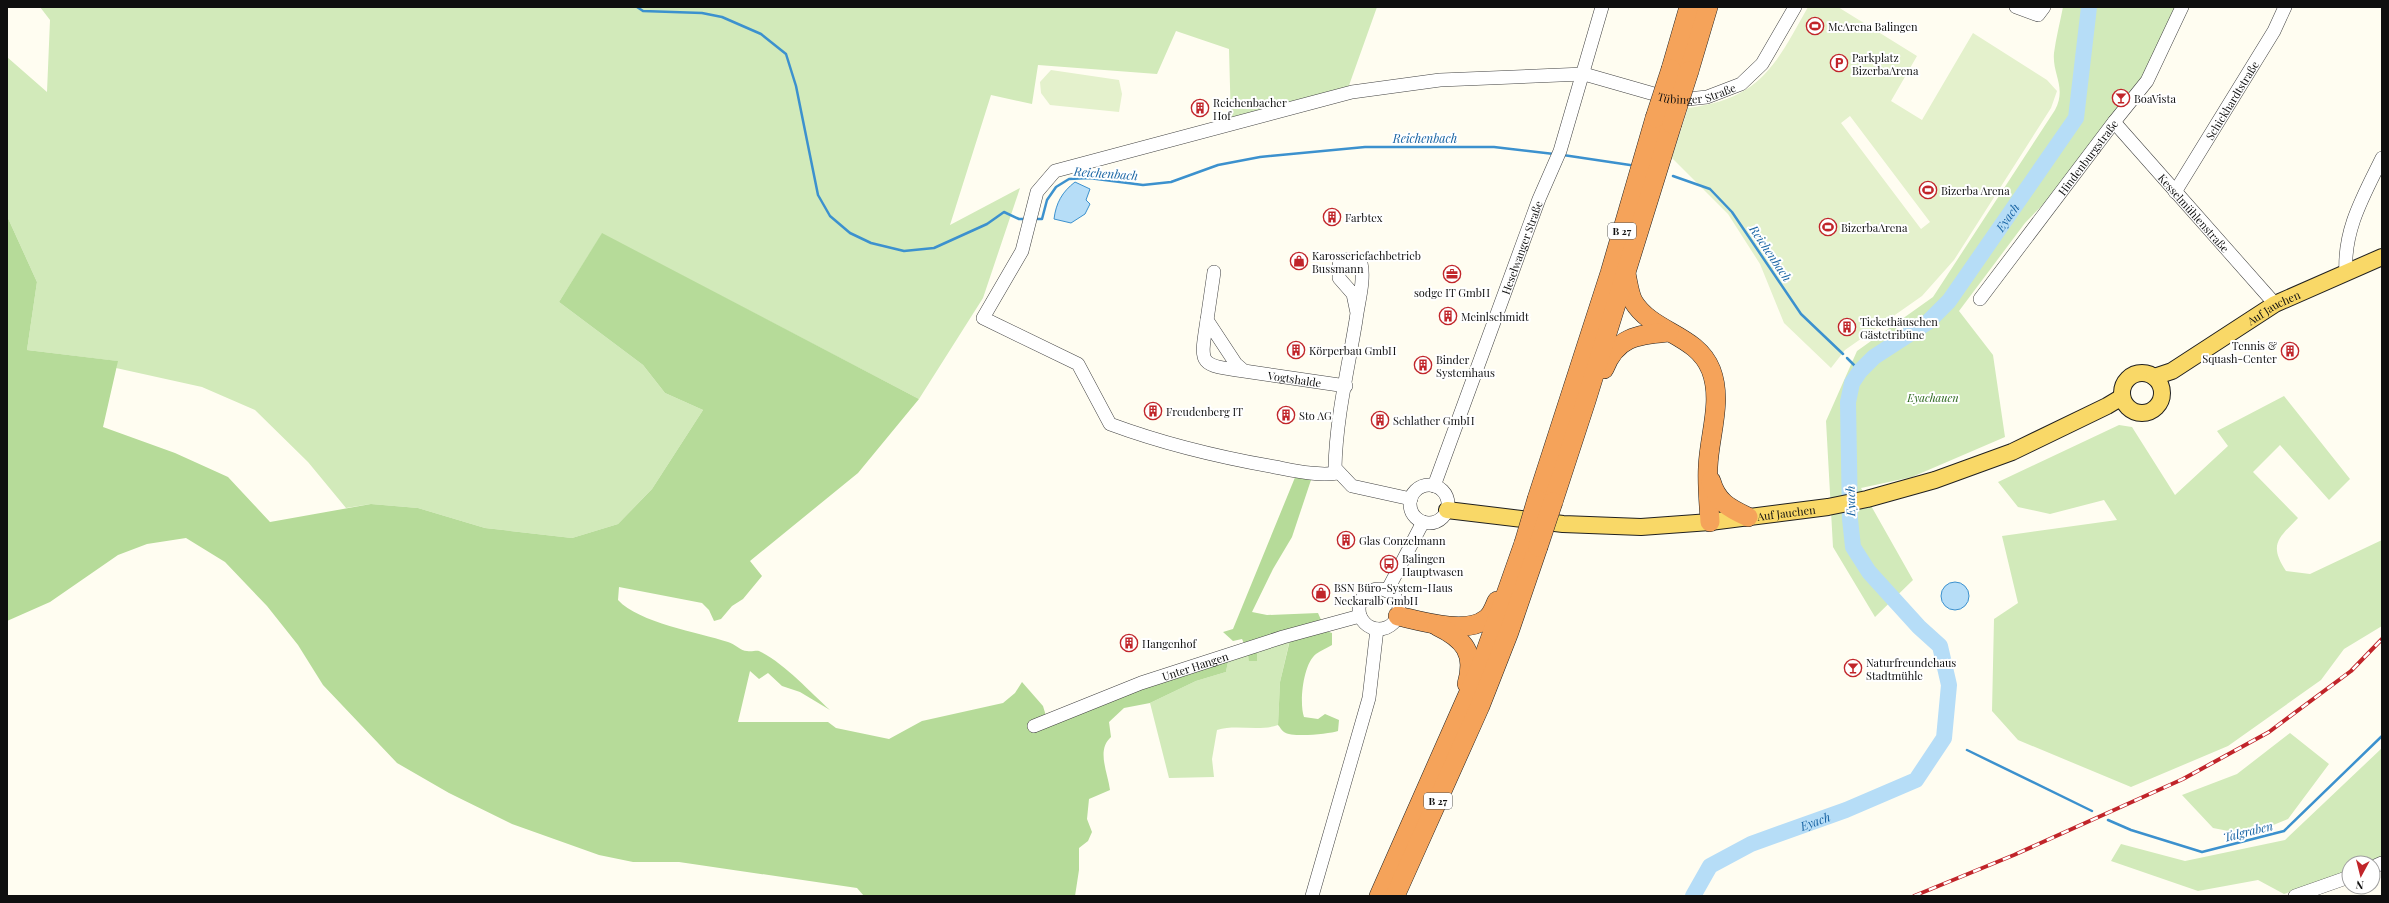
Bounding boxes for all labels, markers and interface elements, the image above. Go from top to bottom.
sports icon: McArena Balingen [1805,16,1825,36]
place label: McArena Balingen [1828,19,1918,34]
place label: Parkplatz BizerbaArena [1852,50,1919,78]
parking icon: Parkplatz BizerbaArena [1829,53,1849,73]
street label: Schickhardtstraße [2202,57,2262,142]
street label: Tübinger Straße [1656,79,1738,107]
bar icon: BoaVista [2111,88,2131,108]
place label: BoaVista [2134,91,2176,106]
place label: Reichenbacher Hof [1213,95,1287,123]
building icon: Reichenbacher Hof [1190,98,1210,118]
street label: Hindenburgstraße [2054,116,2121,198]
water label: Reichenbach [1392,130,1457,146]
water label: Reichenbach [1072,163,1139,183]
street label: Kesselmühlenstraße [2155,170,2233,256]
sports icon: Bizerba Arena [1918,180,1938,200]
place label: Bizerba Arena [1941,183,2010,198]
street label: Heselwanger Straße [1497,198,1545,296]
water label: Eyach [1991,200,2023,235]
building icon: Farbtex [1322,207,1342,227]
place label: Farbtex [1345,210,1383,225]
sports icon: BizerbaArena [1818,217,1838,237]
place label: BizerbaArena [1841,220,1908,235]
water label: Reichenbach [1746,221,1796,284]
road number: B 27 [1608,223,1636,239]
place label: Karosseriefachbetrieb Bussmann [1312,248,1421,276]
shop icon: Karosseriefachbetrieb Bussmann [1289,251,1309,271]
office icon: sodge IT GmbH [1442,264,1462,284]
place label: sodge IT GmbH [1414,285,1490,300]
street label: Auf Jauchen [2243,286,2303,328]
building icon: Meinlschmidt [1438,306,1458,326]
place label: Meinlschmidt [1461,309,1529,324]
place label: Tickethäuschen Gästetribüne [1860,314,1938,342]
building icon: Tickethäuschen Gästetribüne [1837,317,1857,337]
place label: Tennis & Squash-Center [2202,338,2277,366]
building icon: Körperbau GmbH [1286,340,1306,360]
building icon: Tennis & Squash-Center [2280,341,2300,361]
place label: Körperbau GmbH [1309,343,1396,358]
place label: Binder Systemhaus [1436,352,1495,380]
building icon: Binder Systemhaus [1413,355,1433,375]
street label: Vogtshalde [1266,367,1323,390]
park label: Eyachauen [1906,390,1959,405]
building icon: Freudenberg IT [1143,401,1163,421]
place label: Freudenberg IT [1166,404,1243,419]
building icon: Sto AG [1276,405,1296,425]
place label: Sto AG [1299,408,1332,423]
building icon: Schlather GmbH [1370,410,1390,430]
place label: Schlather GmbH [1393,413,1475,428]
water label: Eyach [1842,485,1858,518]
street label: Auf Jauchen [1755,501,1817,524]
building icon: Glas Conzelmann [1336,530,1356,550]
place label: Glas Conzelmann [1359,533,1446,548]
place label: Balingen Hauptwasen [1402,551,1464,579]
bus stop icon: Balingen Hauptwasen [1379,554,1399,574]
place label: BSN Büro-System-Haus Neckaralb GmbH [1334,580,1453,608]
shop icon: BSN Büro-System-Haus Neckaralb GmbH [1311,583,1331,603]
building icon: Hangenhof [1119,633,1139,653]
place label: Hangenhof [1142,636,1198,651]
street label: Unter Hangen [1160,648,1230,683]
place label: Naturfreundehaus Stadtmühle [1866,655,1956,683]
bar icon: Naturfreundehaus Stadtmühle [1843,658,1863,678]
road number: B 27 [1424,793,1452,809]
water label: Eyach [1797,808,1832,834]
water label: Talgraben [2221,817,2275,845]
north arrow [2341,855,2381,895]
text: N [2355,877,2365,893]

